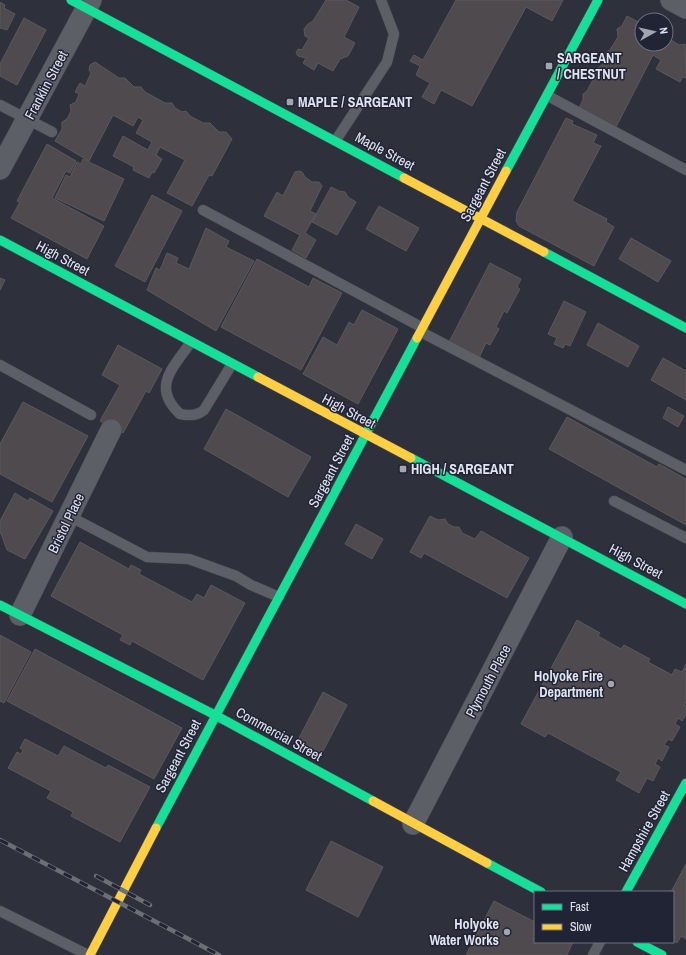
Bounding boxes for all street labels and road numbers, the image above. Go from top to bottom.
street label: Franklin Street [20,48,72,122]
street label: Maple Street [352,128,418,174]
street label: Sargeant Street [456,145,510,225]
street label: High Street [33,236,93,280]
street label: High Street [319,389,379,433]
street label: Sargeant Street [304,431,358,511]
street label: Bristol Place [44,490,88,556]
street label: High Street [606,539,666,583]
street label: Plymouth Place [461,642,515,720]
street label: Commercial Street [233,703,325,765]
street label: Sargeant Street [151,716,205,796]
street label: Hampshire Street [614,787,674,875]

